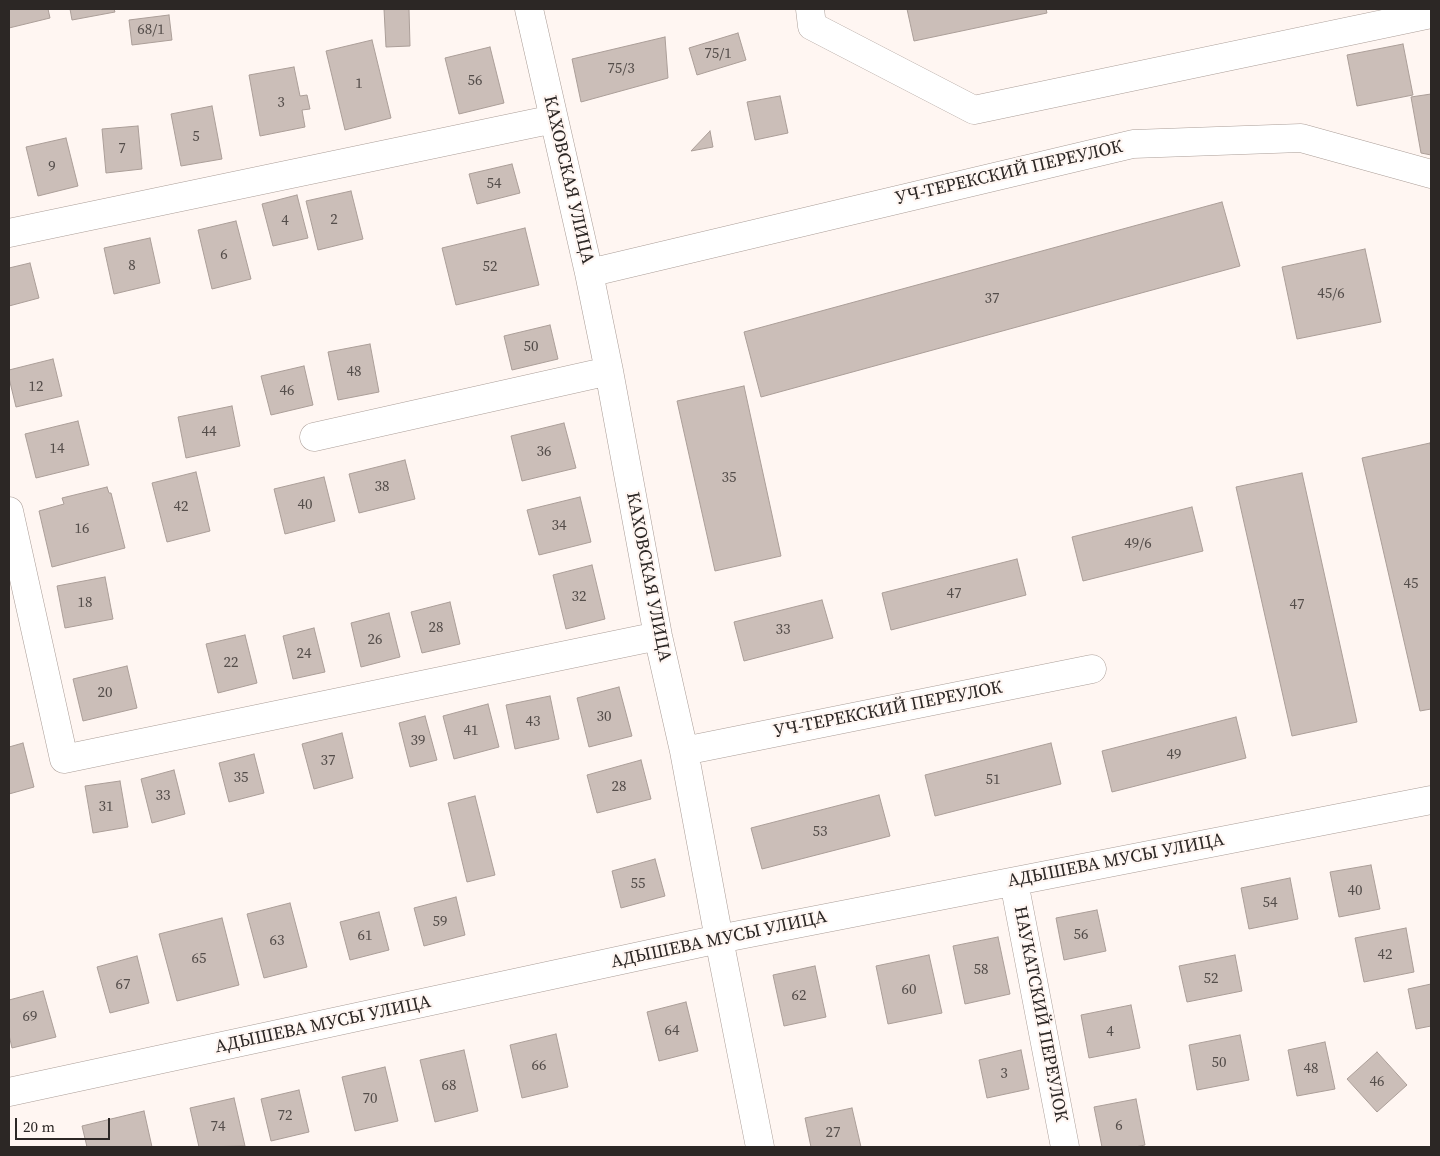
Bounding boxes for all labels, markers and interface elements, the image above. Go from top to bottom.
house number: 68/1 [137,21,165,39]
house number: 75/1 [704,45,732,63]
house number: 75/3 [607,60,635,78]
house number: 56 [468,72,482,90]
house number: 1 [355,75,363,93]
house number: 3 [277,94,285,112]
street label: КАХОВСКАЯ УЛИЦА [538,94,598,266]
house number: 5 [192,128,200,146]
street label: УЧ-ТЕРЕКСКИЙ ПЕРЕУЛОК [893,136,1125,210]
house number: 7 [118,140,126,158]
house number: 9 [48,158,56,176]
house number: 54 [487,175,501,193]
house number: 2 [330,211,338,229]
house number: 4 [281,212,289,230]
house number: 6 [220,246,228,264]
house number: 8 [128,257,136,275]
house number: 52 [483,258,497,276]
house number: 45/6 [1317,285,1345,303]
house number: 37 [985,290,999,308]
house number: 50 [524,338,538,356]
house number: 48 [347,363,361,381]
house number: 12 [29,378,43,396]
house number: 46 [280,382,294,400]
house number: 44 [202,423,216,441]
house number: 14 [50,440,64,458]
house number: 36 [537,443,551,461]
house number: 35 [722,469,736,487]
house number: 38 [375,478,389,496]
street label: КАХОВСКАЯ УЛИЦА [621,490,675,664]
house number: 40 [298,496,312,514]
house number: 42 [174,498,188,516]
house number: 34 [552,517,566,535]
house number: 16 [75,520,89,538]
house number: 49/6 [1124,535,1152,553]
house number: 45 [1404,575,1418,593]
house number: 47 [947,585,961,603]
house number: 32 [572,588,586,606]
house number: 18 [78,594,92,612]
house number: 47 [1290,596,1304,614]
house number: 28 [429,619,443,637]
house number: 33 [776,621,790,639]
house number: 26 [368,631,382,649]
house number: 24 [297,645,311,663]
house number: 22 [224,654,238,672]
street label: УЧ-ТЕРЕКСКИЙ ПЕРЕУЛОК [772,677,1004,743]
house number: 20 [98,684,112,702]
house number: 30 [597,708,611,726]
house number: 43 [526,713,540,731]
house number: 41 [464,722,478,740]
house number: 39 [411,732,425,750]
house number: 49 [1167,746,1181,764]
house number: 37 [321,752,335,770]
house number: 35 [234,769,248,787]
house number: 51 [986,771,1000,789]
house number: 28 [612,778,626,796]
house number: 33 [156,787,170,805]
house number: 31 [99,798,113,816]
house number: 53 [813,823,827,841]
street label: АДЫШЕВА МУСЫ УЛИЦА [1006,829,1226,893]
house number: 55 [631,875,645,893]
house number: 40 [1348,882,1362,900]
house number: 54 [1263,894,1277,912]
street label: НАУКАТСКИЙ ПЕРЕУЛОК [1008,904,1072,1124]
street label: АДЫШЕВА МУСЫ УЛИЦА [609,907,829,973]
house number: 59 [433,913,447,931]
house number: 56 [1074,926,1088,944]
house number: 61 [358,927,372,945]
house number: 63 [270,932,284,950]
house number: 42 [1378,946,1392,964]
house number: 65 [192,950,206,968]
house number: 58 [974,961,988,979]
house number: 52 [1204,970,1218,988]
house number: 67 [116,976,130,994]
house number: 60 [902,981,916,999]
house number: 62 [792,987,806,1005]
street label: АДЫШЕВА МУСЫ УЛИЦА [213,992,433,1058]
house number: 69 [23,1008,37,1026]
house number: 64 [665,1022,679,1040]
house number: 4 [1106,1023,1114,1041]
house number: 50 [1212,1054,1226,1072]
house number: 66 [532,1057,546,1075]
house number: 48 [1304,1060,1318,1078]
house number: 3 [1000,1065,1008,1083]
house number: 46 [1370,1073,1384,1091]
house number: 68 [442,1077,456,1095]
house number: 70 [363,1090,377,1108]
house number: 72 [278,1107,292,1125]
scale bar [18,1108,112,1140]
text: 20 m [23,1116,55,1137]
house number: 6 [1115,1117,1123,1135]
house number: 74 [211,1118,225,1136]
house number: 27 [826,1124,840,1142]

